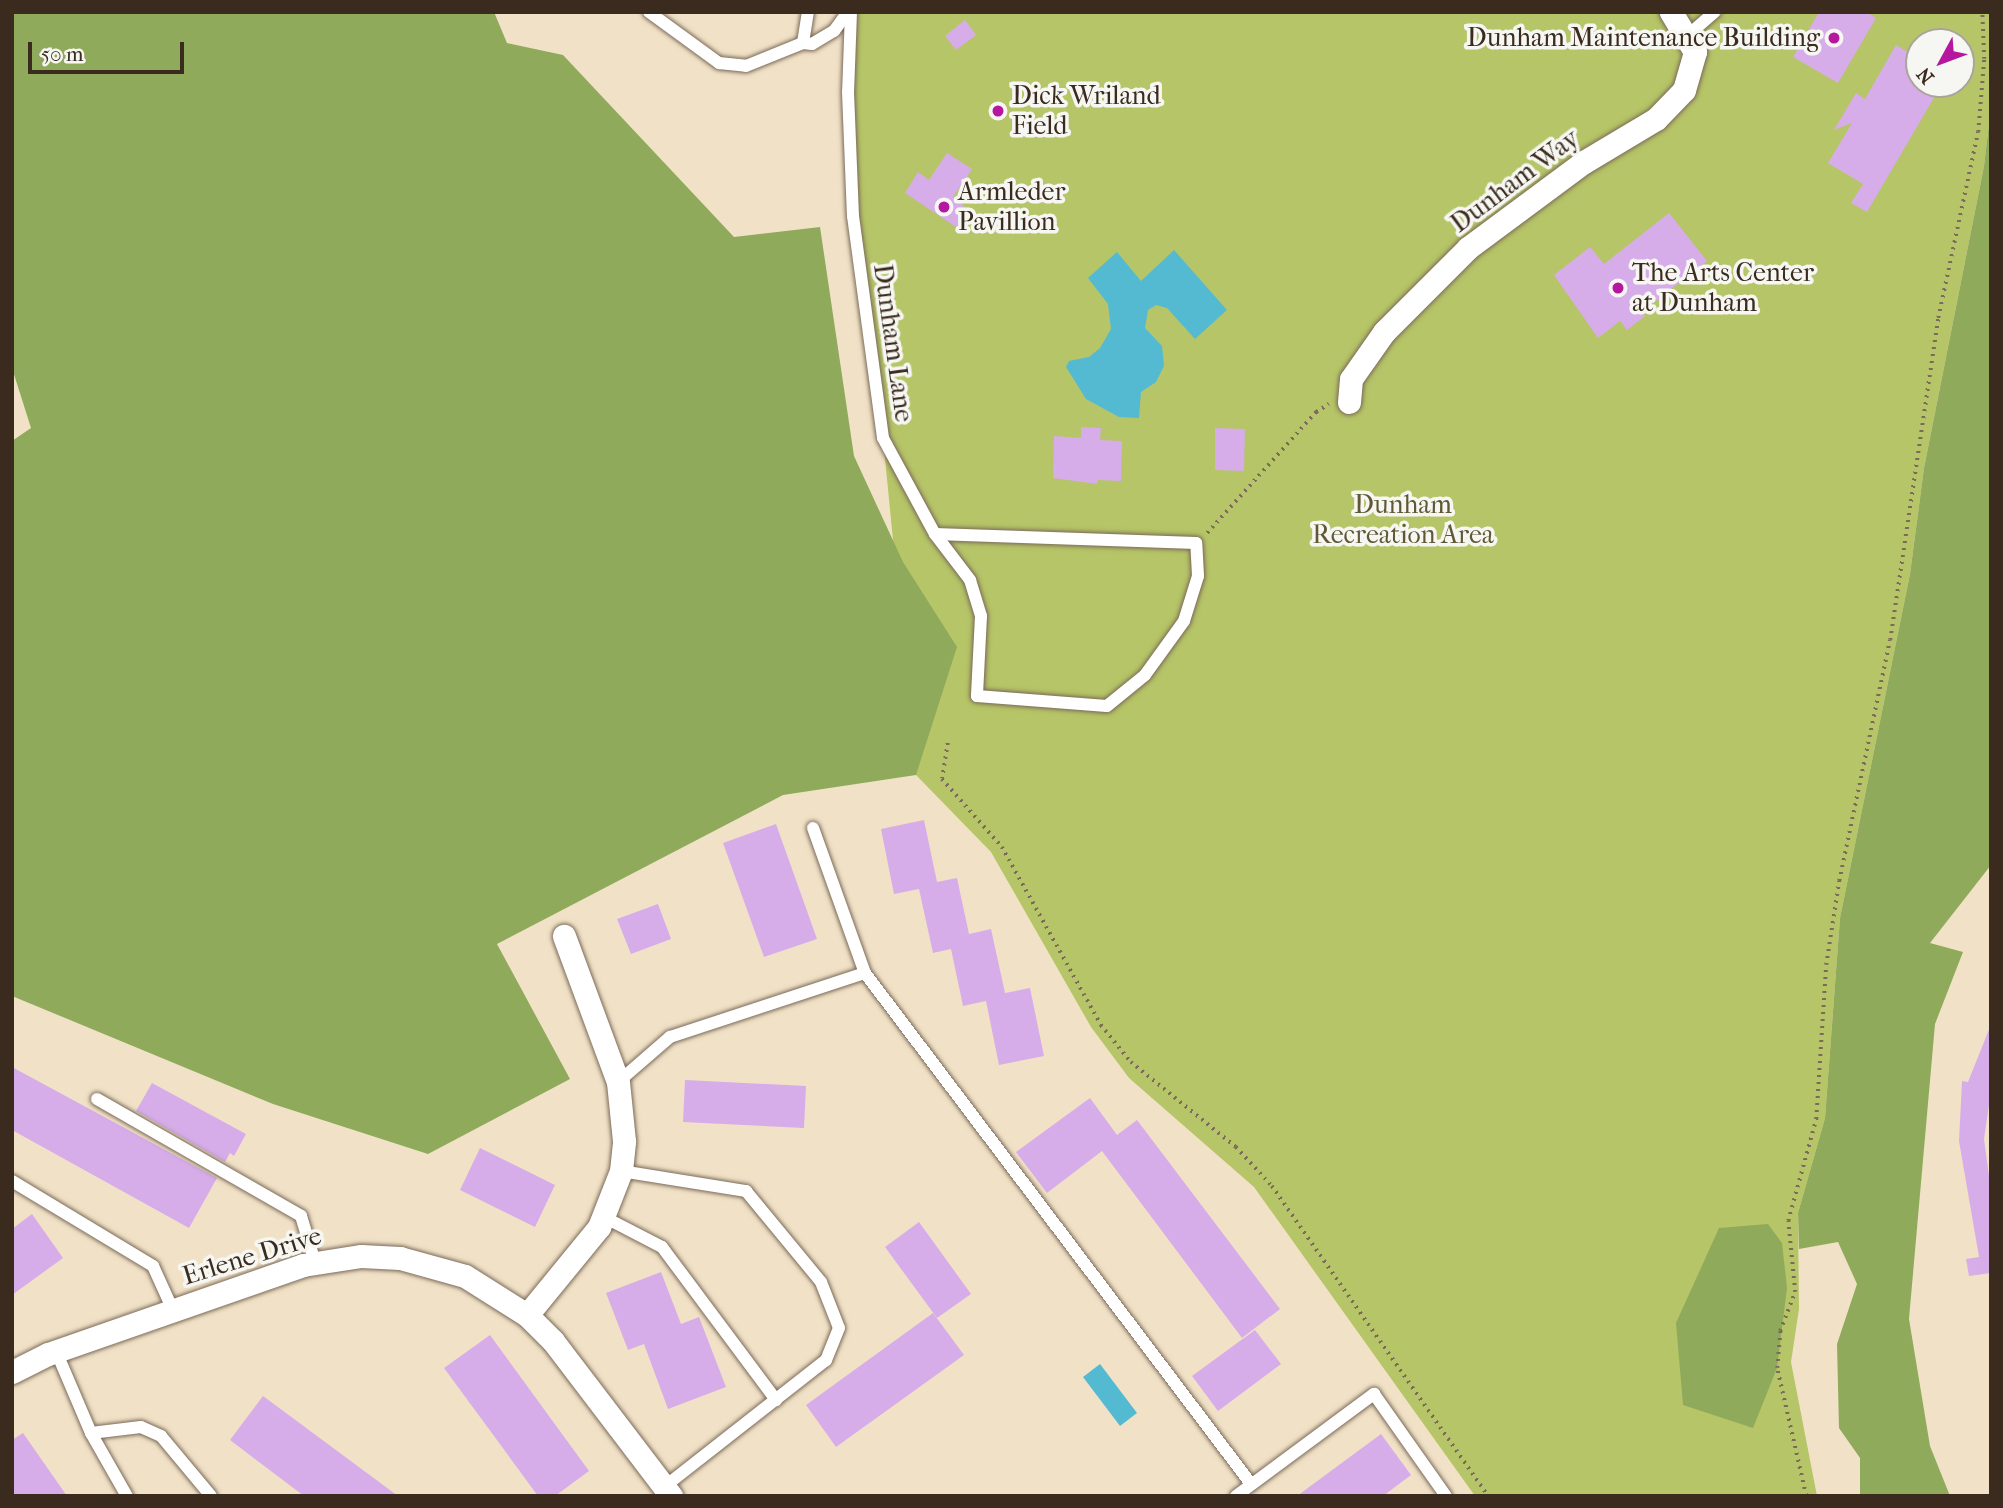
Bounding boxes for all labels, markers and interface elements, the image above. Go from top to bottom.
place label: Dunham Maintenance Building [1467,22,1820,54]
scale bar [32,28,187,72]
north arrow [1905,28,1975,98]
marker: Dunham Maintenance Building [1826,30,1842,46]
text: 50 m [41,42,84,66]
text: N [1913,63,1939,88]
place label: Dick Wriland Field [1012,80,1161,142]
marker: Dick Wriland Field [990,103,1006,119]
street label: Dunham Way [1445,123,1585,239]
place label: Armleder Pavillion [958,176,1065,238]
marker: Armleder Pavillion [936,199,952,215]
place label: The Arts Center at Dunham [1632,257,1814,318]
street label: Dunham Lane [866,262,920,424]
marker: The Arts Center at Dunham [1610,280,1626,296]
park label: Dunham Recreation Area [1312,489,1494,550]
street label: Erlene Drive [179,1220,325,1292]

